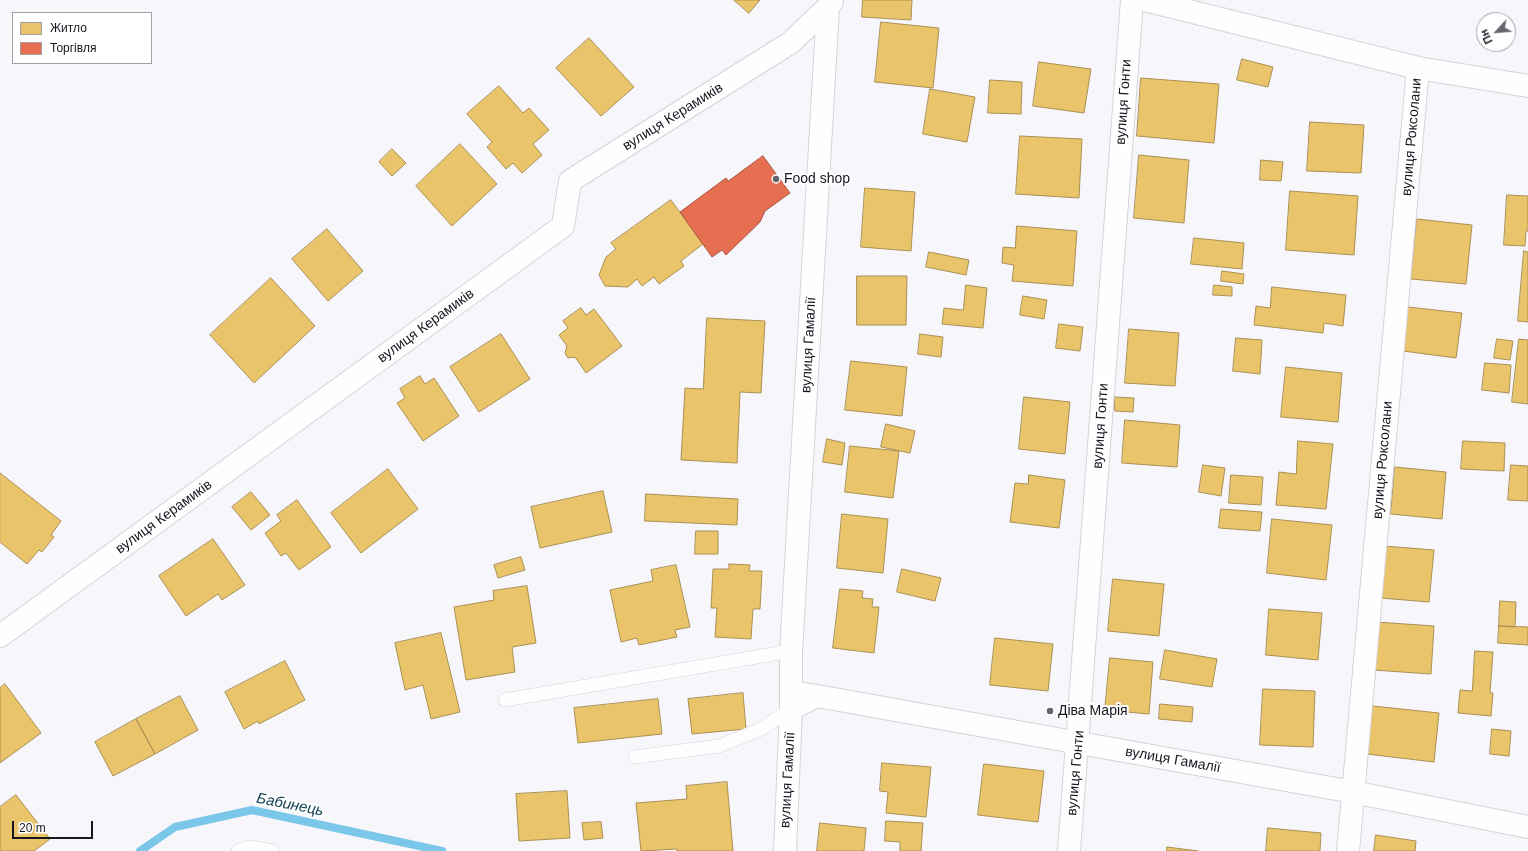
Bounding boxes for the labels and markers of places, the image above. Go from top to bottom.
place label: Food shop [784,171,850,187]
marker: Food shop [771,174,781,184]
place label: Діва Марія [1058,703,1128,719]
marker: Діва Марія [1045,706,1055,716]

